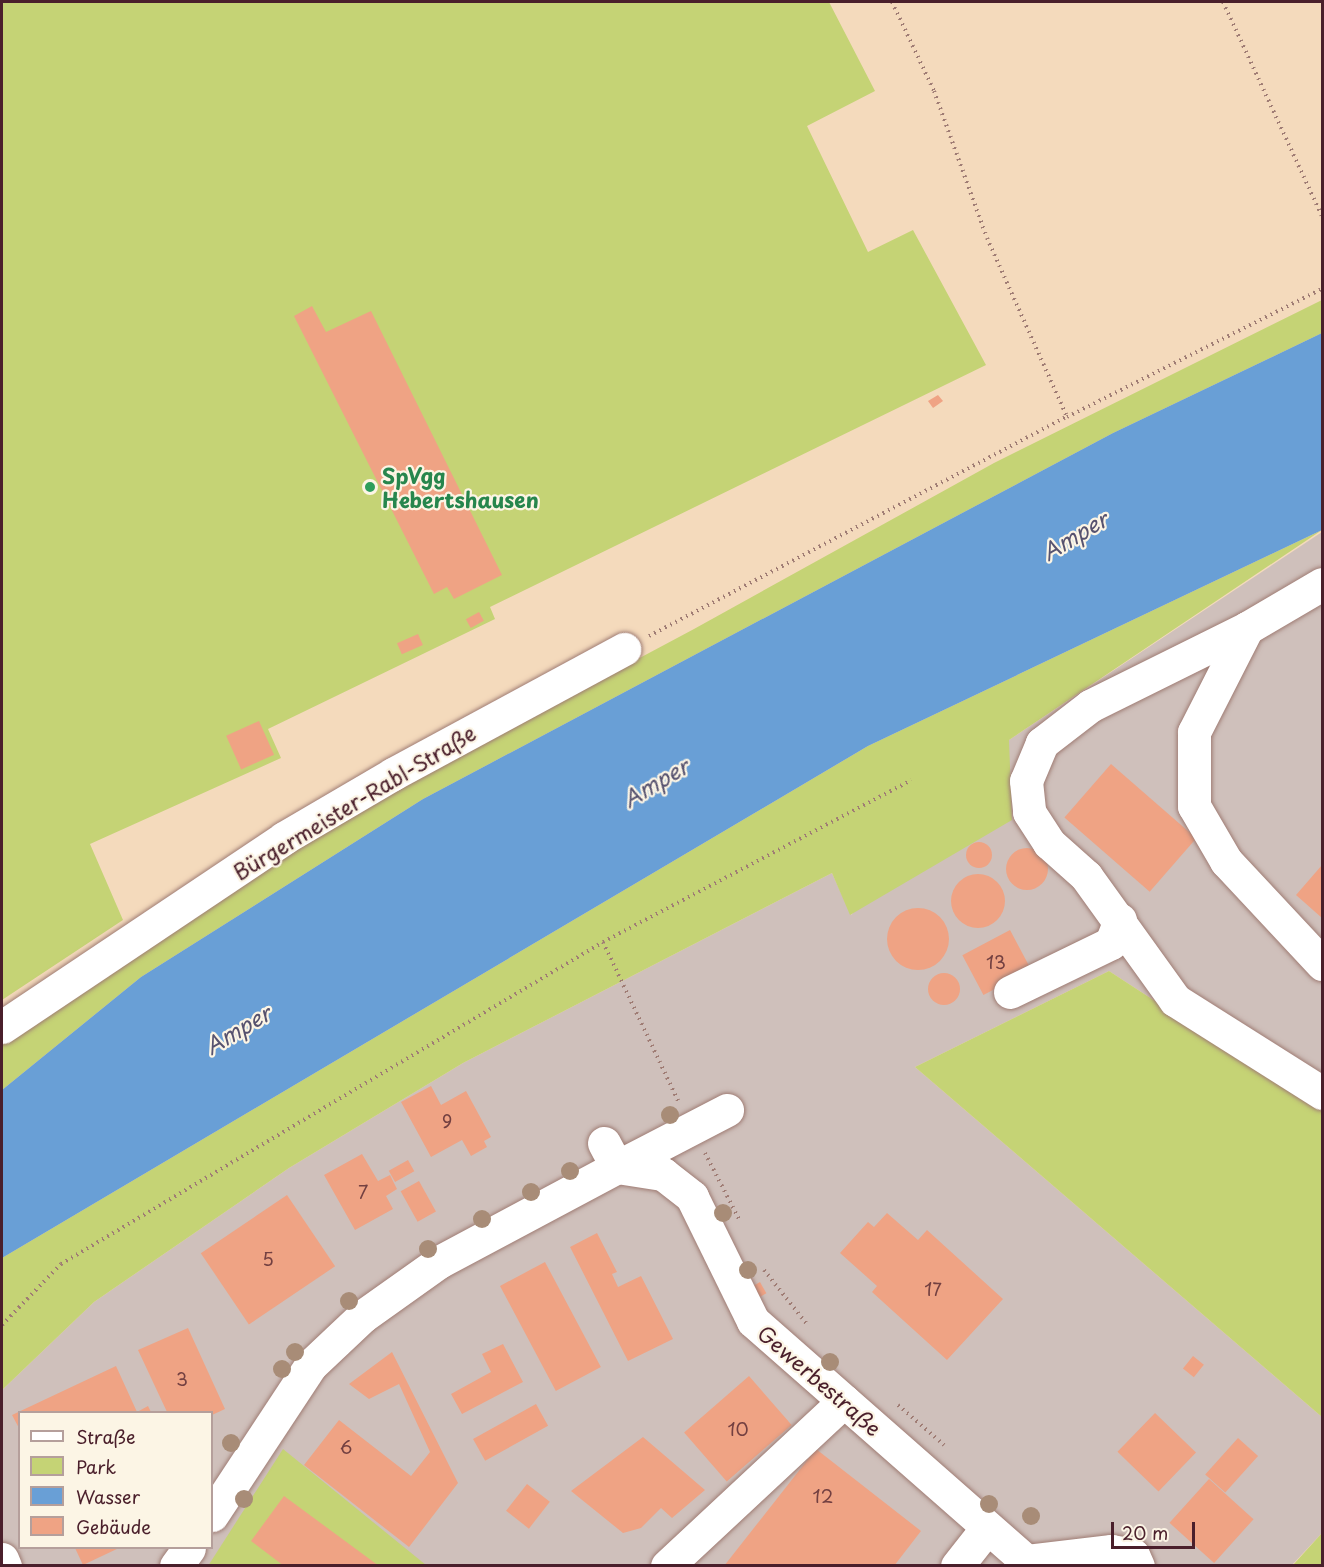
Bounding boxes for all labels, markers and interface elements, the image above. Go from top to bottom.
place label: SpVgg Hebertshausen [382,462,539,512]
marker: SpVgg Hebertshausen [363,480,377,494]
water label: Amper [1036,505,1112,565]
street label: Bürgermeister-Rabl-Straße [228,720,480,884]
water label: Amper [617,752,693,812]
house number: 13 [986,951,1006,973]
water label: Amper [199,999,275,1059]
house number: 9 [442,1110,452,1132]
house number: 7 [358,1181,368,1203]
house number: 5 [262,1248,274,1270]
house number: 17 [924,1278,942,1300]
street label: Gewerbestraße [753,1320,887,1440]
house number: 3 [176,1368,188,1390]
legend [18,1411,213,1549]
house number: 10 [727,1418,749,1440]
text: Straße [76,1423,136,1450]
house number: 6 [340,1436,352,1458]
text: Park [76,1453,116,1480]
text: Wasser [76,1483,140,1510]
house number: 12 [813,1485,833,1507]
scale bar [1114,1510,1198,1548]
text: Gebäude [76,1513,151,1540]
text: 20 m [1122,1519,1168,1546]

